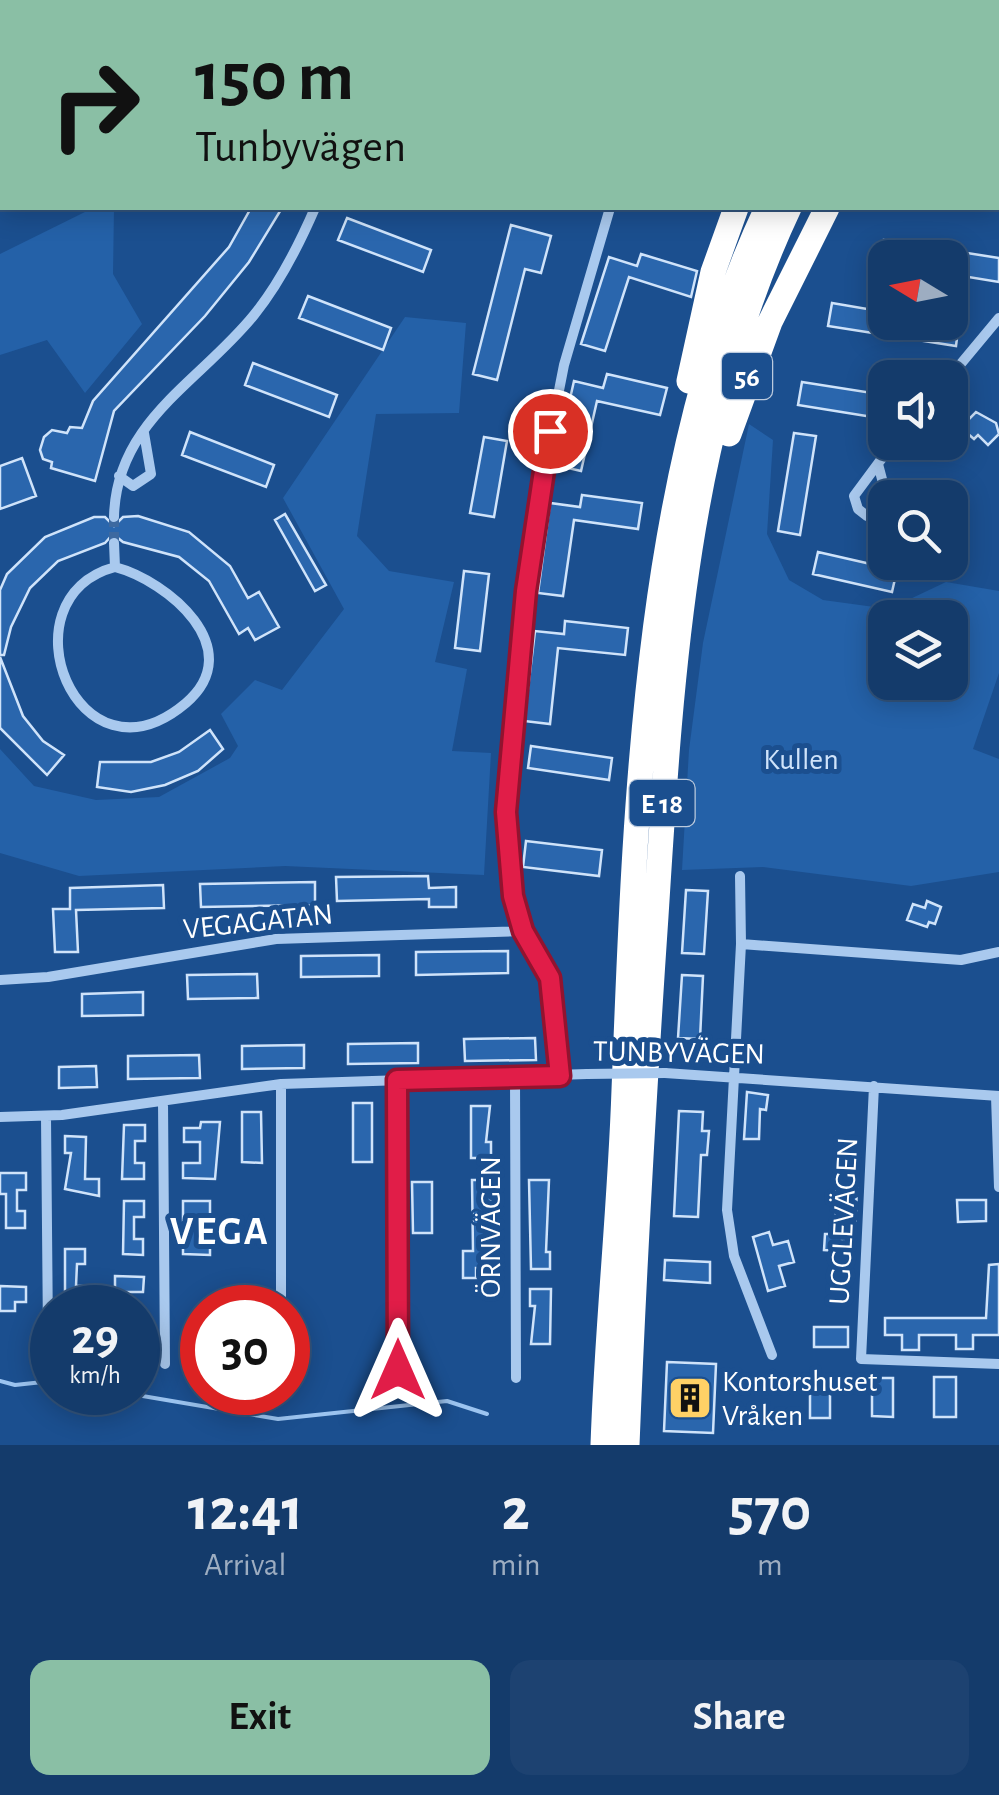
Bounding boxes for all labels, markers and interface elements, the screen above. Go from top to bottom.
icon: right [30,40,160,170]
text: 150 m [195,43,354,113]
text: Tunbyvägen [195,125,406,170]
north arrow [868,240,968,340]
map controls [868,240,968,700]
road number: 56 [722,353,772,399]
button: sound [868,360,968,460]
pin [508,389,593,474]
icon: arrive [523,404,578,459]
button: search [868,480,968,580]
button: layers [868,600,968,700]
park label: Kullen [763,745,839,775]
road number: E 18 [630,780,694,826]
street label: VEGAGATAN [182,899,334,945]
street label: TUNBYVÄGEN [593,1036,765,1069]
street label: UGGLEVÄGEN [824,1136,863,1306]
street label: ÖRNVÄGEN [475,1156,506,1298]
district label: VEGA [170,1212,270,1252]
speed limit sign: 30 [180,1285,310,1415]
text: 29 [71,1313,119,1363]
position arrow [346,1318,450,1422]
text: km/h [69,1363,121,1388]
place label: Kontorshuset Vråken [722,1367,878,1431]
building icon: Kontorshuset Vråken [667,1375,713,1421]
text: 12:41 [188,1481,303,1541]
text: 2 [502,1481,530,1541]
text: 570 [728,1481,811,1541]
text: Arrival [204,1549,286,1581]
text: min [491,1549,541,1581]
text: m [757,1549,783,1581]
button: Exit [30,1660,490,1775]
button: Share [510,1660,969,1775]

